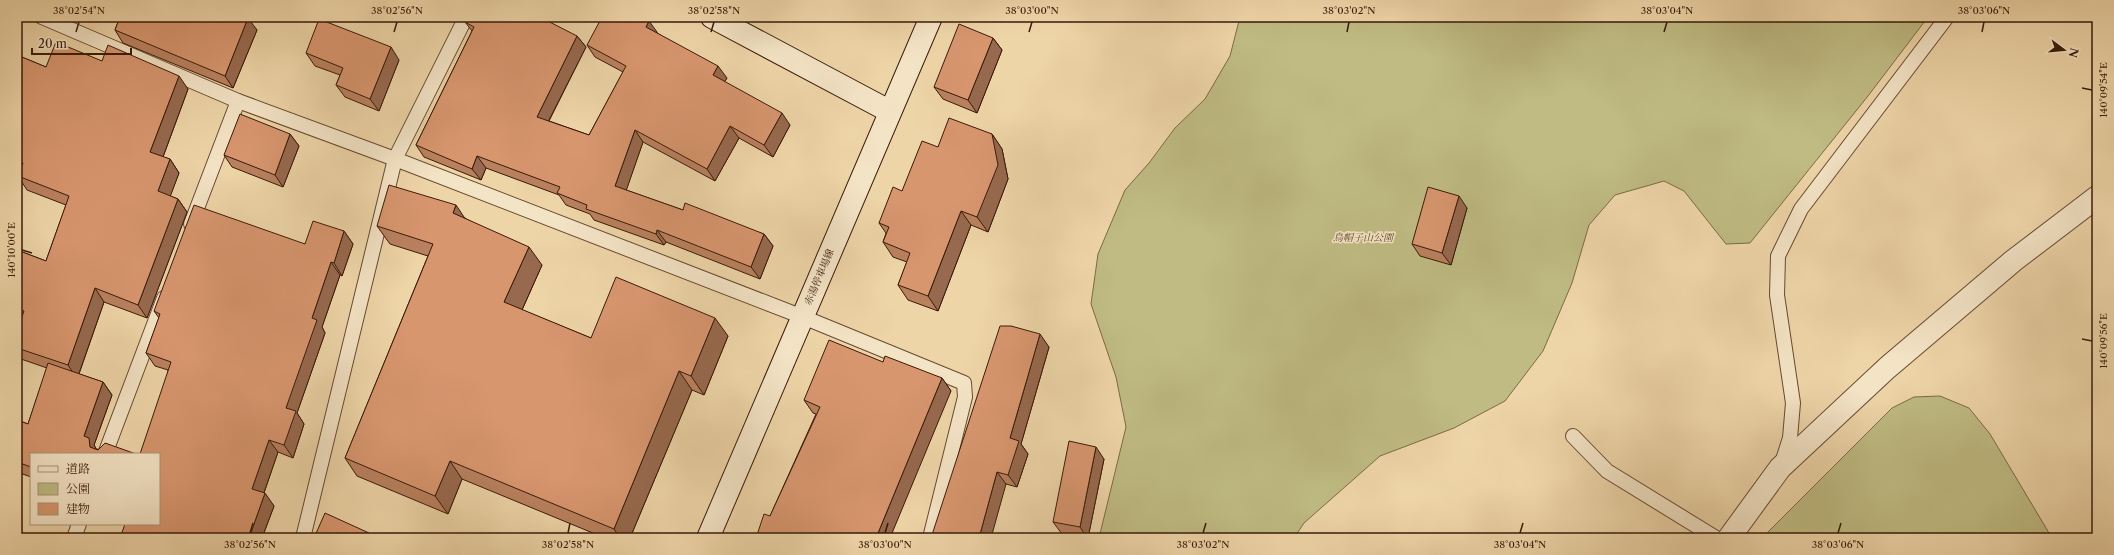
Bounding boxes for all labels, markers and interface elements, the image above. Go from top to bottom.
text: 38°02'54"N [53,4,105,17]
text: 38°02'56"N [371,4,423,17]
text: 38°02'58"N [688,4,740,17]
text: 38°03'00"N [1005,4,1059,17]
text: 38°03'02"N [1323,4,1375,17]
text: 38°03'04"N [1641,4,1693,17]
text: 38°03'06"N [1958,4,2010,17]
scale bar [32,30,131,56]
north arrow [2044,30,2084,70]
text: 20 m [38,36,67,51]
text: N [2065,46,2082,60]
text: 140°09'54"E [2097,62,2110,118]
text: 140°10'00"E [5,222,18,278]
park label: 烏帽子山公園 [1333,231,1395,244]
street label: 赤湯停車場線 [801,247,837,307]
text: 140°09'56"E [2097,313,2110,369]
legend [30,453,160,525]
text: 道路 [66,461,90,476]
text: 公園 [66,481,90,496]
text: 建物 [66,501,90,516]
text: 38°02'56"N [224,538,276,551]
text: 38°02'58"N [542,538,594,551]
text: 38°03'00"N [858,538,912,551]
text: 38°03'02"N [1177,538,1229,551]
text: 38°03'04"N [1494,538,1546,551]
text: 38°03'06"N [1812,538,1864,551]

